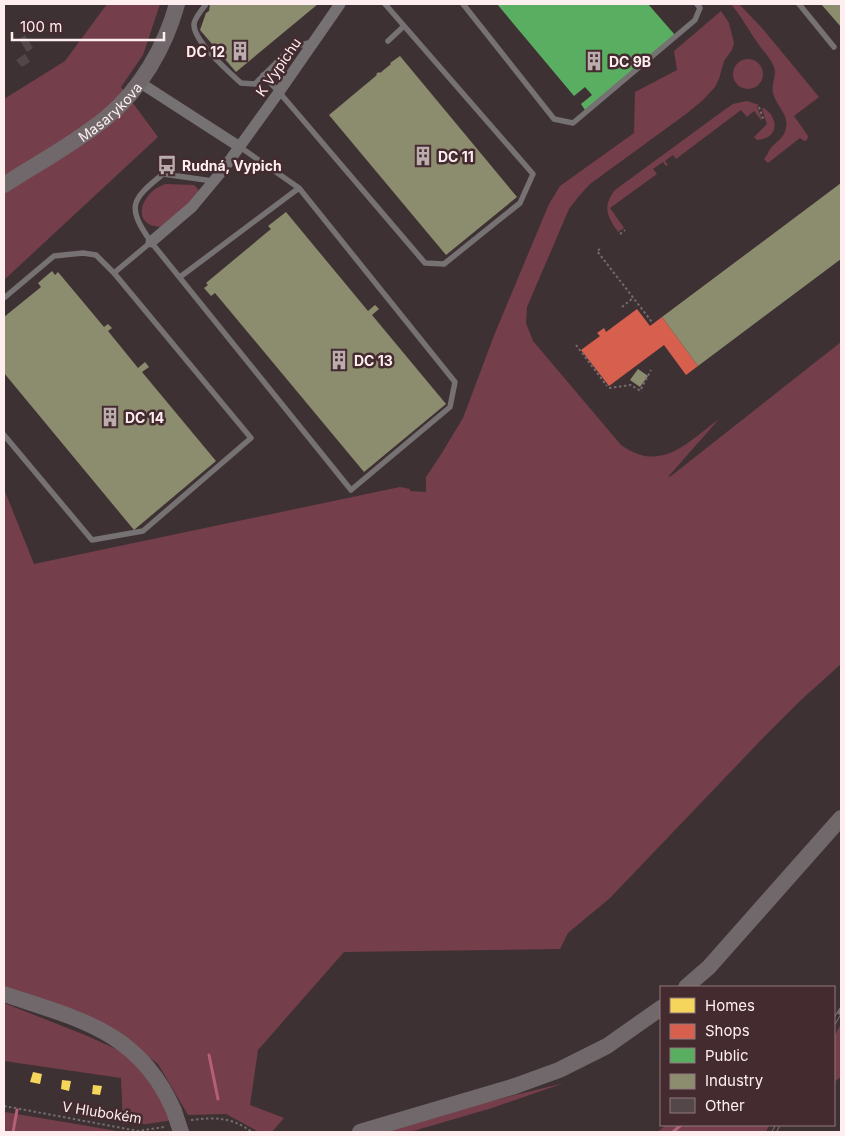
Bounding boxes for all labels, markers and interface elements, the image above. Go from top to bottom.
scale bar [12,10,165,42]
text: 100 m [20,17,62,36]
street label: K Vypichu [252,35,304,99]
building icon: DC 12 [229,40,251,62]
place label: DC 12 [186,43,225,60]
building icon: DC 9B [583,50,605,72]
place label: DC 9B [609,53,651,70]
street label: Masarykova [74,79,145,145]
building icon: DC 11 [412,145,434,167]
place label: DC 11 [438,148,474,165]
bus stop icon: Rudná, Vypich [156,154,178,176]
place label: Rudná, Vypich [182,157,282,174]
building icon: DC 13 [328,349,350,371]
place label: DC 13 [354,352,393,369]
building icon: DC 14 [99,406,121,428]
place label: DC 14 [125,409,164,426]
legend [660,986,835,1126]
text: Homes [705,996,755,1015]
text: Shops [705,1021,750,1040]
text: Public [705,1046,748,1065]
text: Industry [705,1071,764,1090]
text: Other [705,1096,745,1115]
street label: V Hlubokém [61,1097,143,1127]

